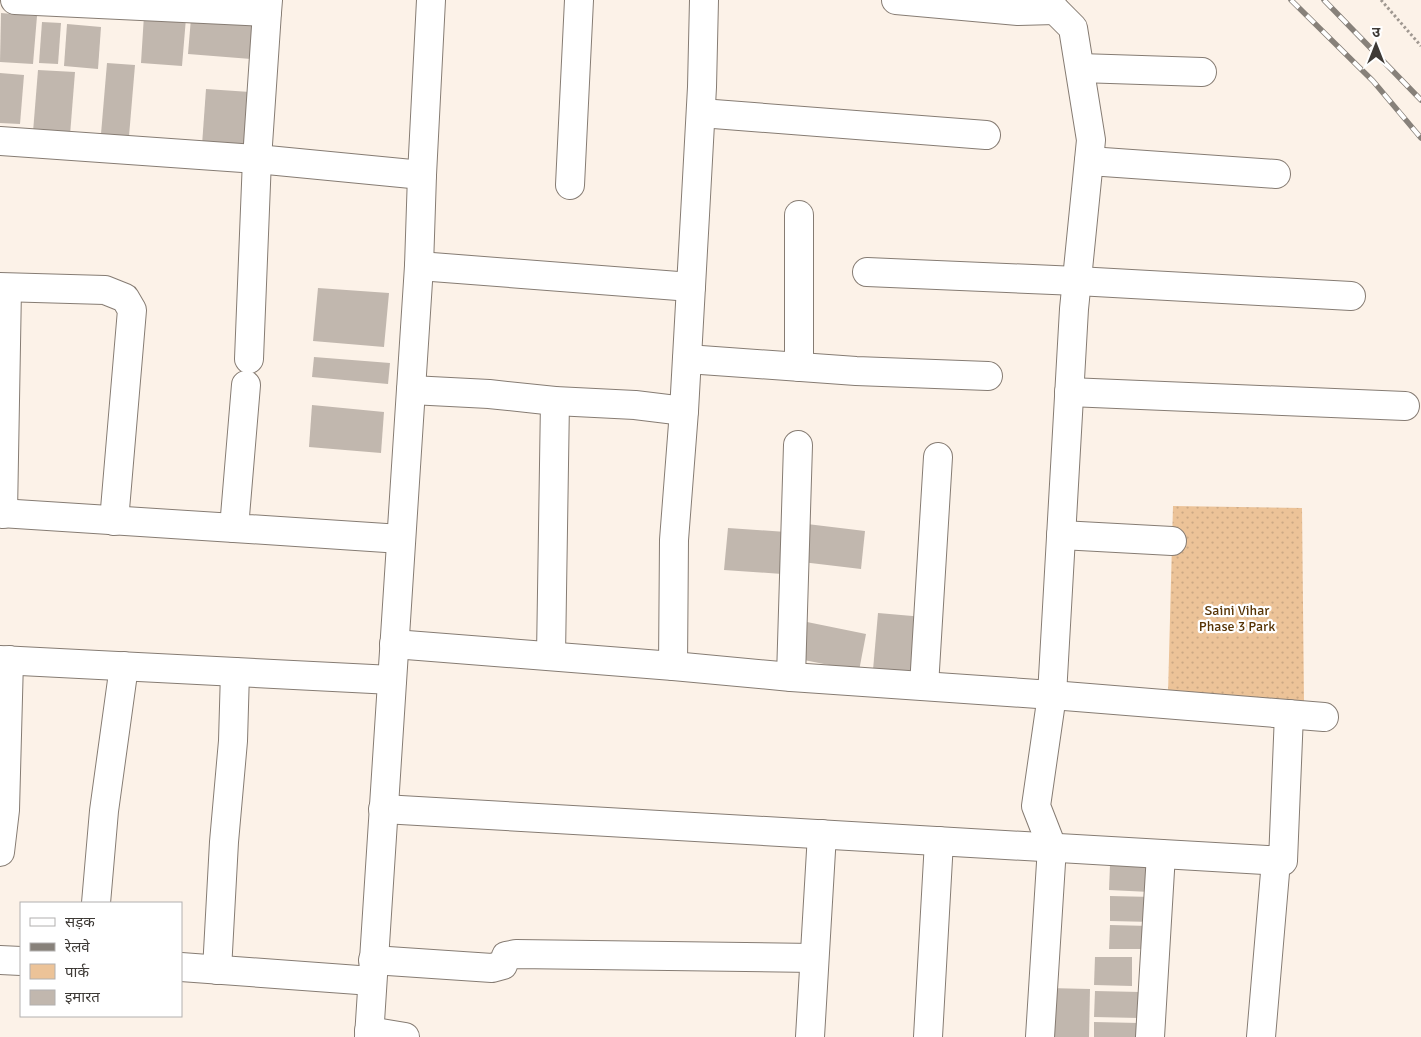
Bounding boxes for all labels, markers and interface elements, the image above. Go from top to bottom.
north arrow [1351,20,1401,70]
text: उ [1372,24,1381,41]
park label: Saini Vihar Phase 3 Park [1199,602,1275,635]
legend [20,902,182,1017]
text: सड़क [65,913,95,931]
text: रेलवे [64,938,90,956]
text: पार्क [65,963,89,981]
text: इमारत [65,988,100,1006]

